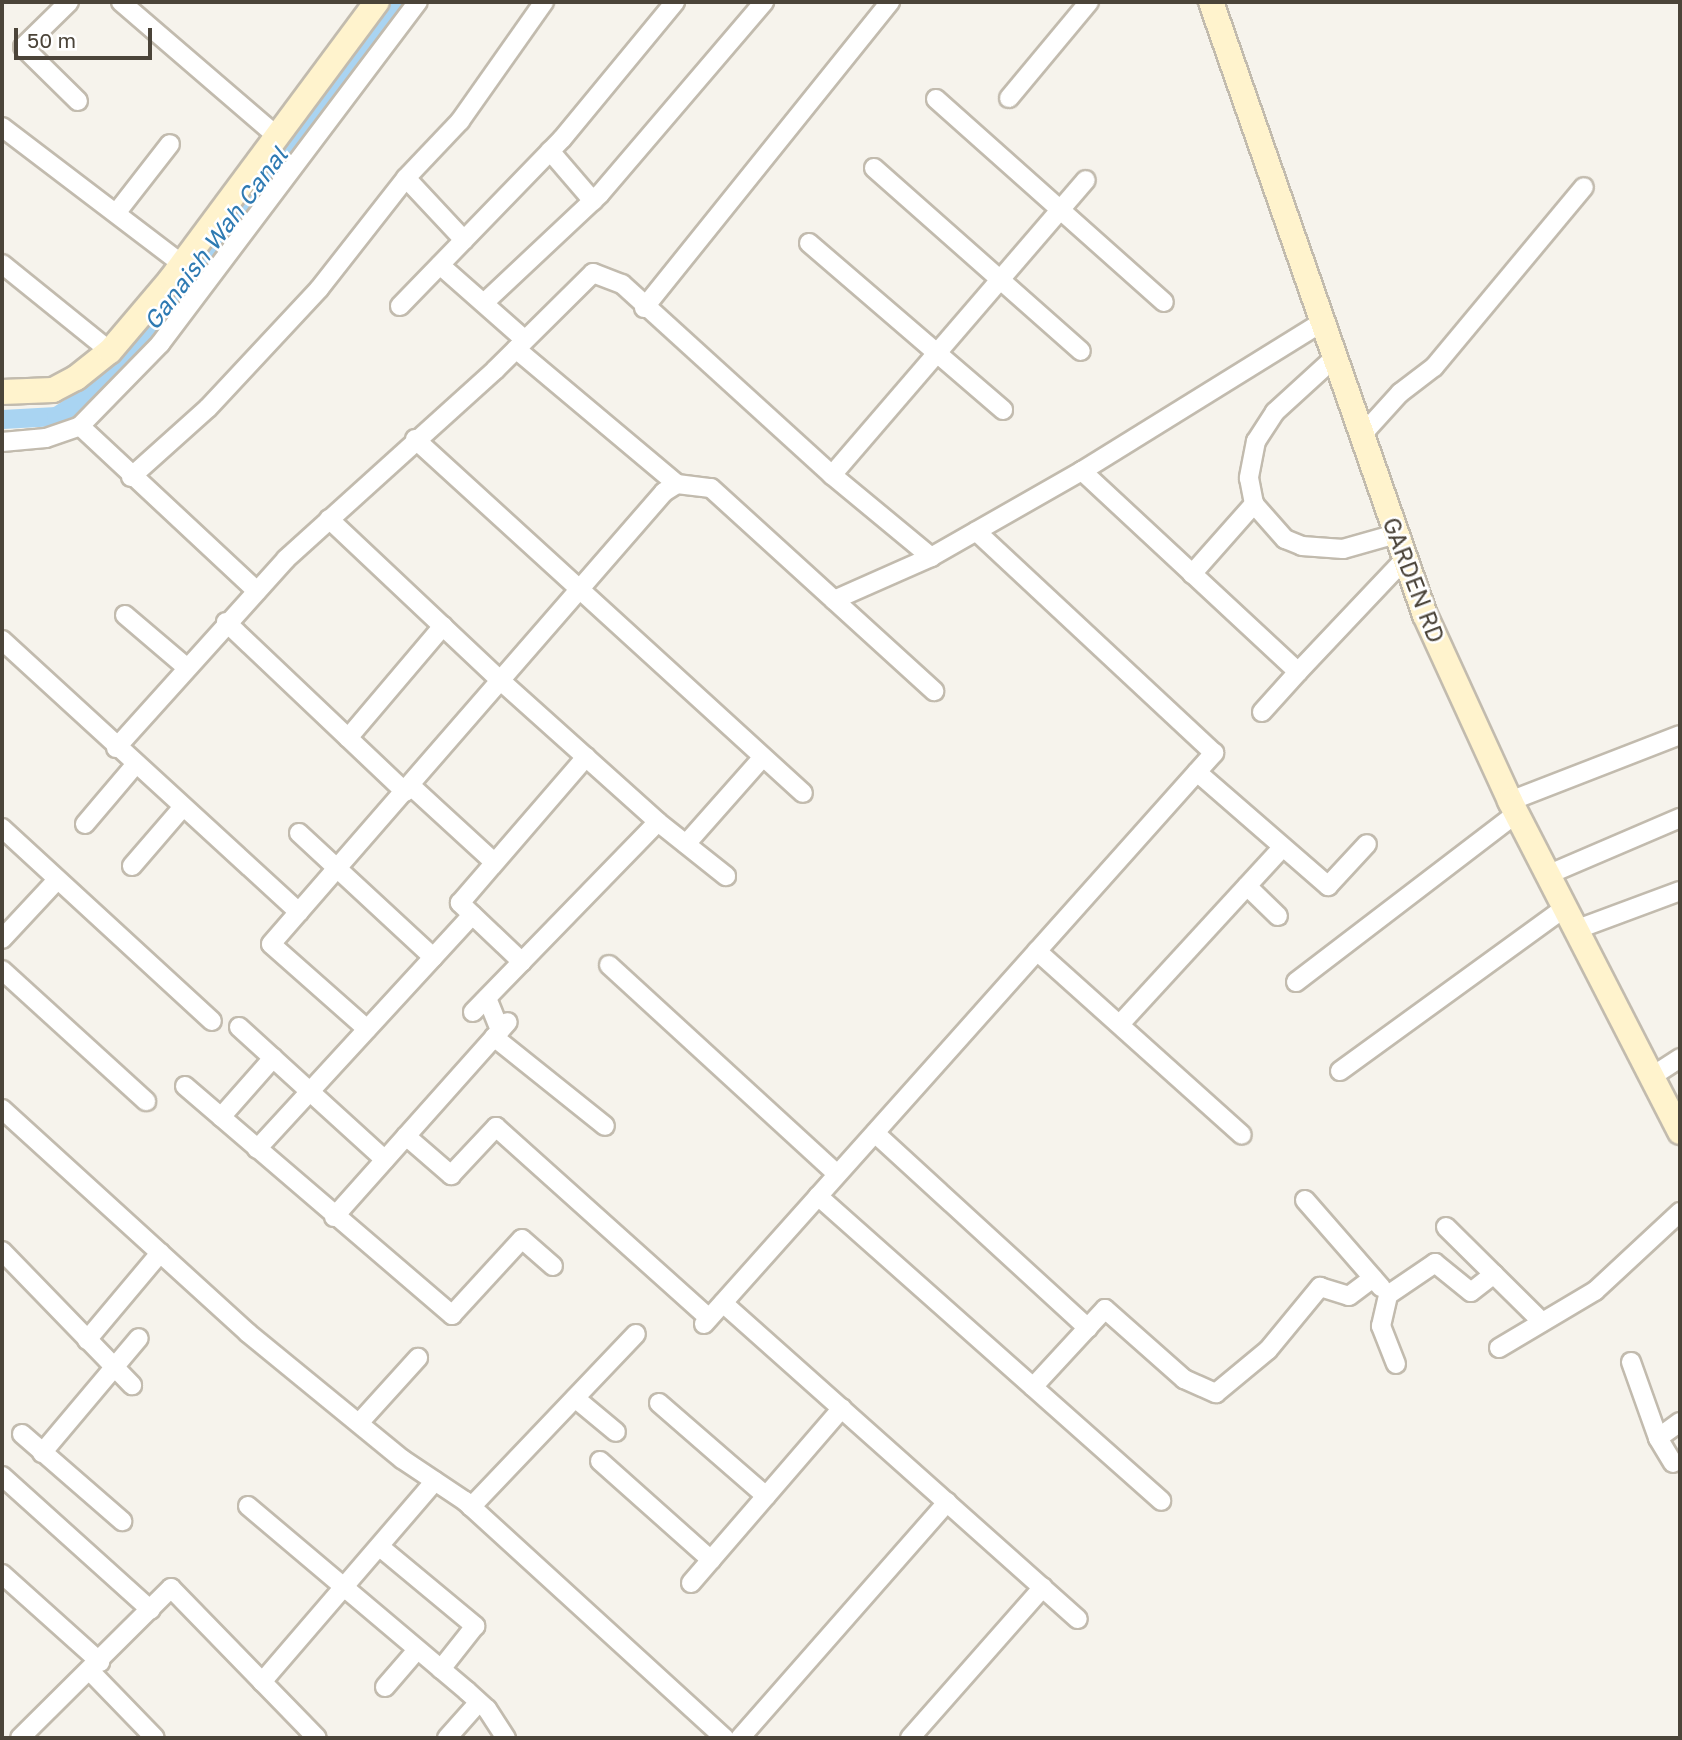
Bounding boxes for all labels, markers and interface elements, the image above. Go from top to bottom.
scale bar [18,14,156,58]
text: 50 m [27,27,76,53]
water label: Ganaish Wah Canal [137,141,293,335]
street label: GARDEN RD [1377,513,1451,647]

